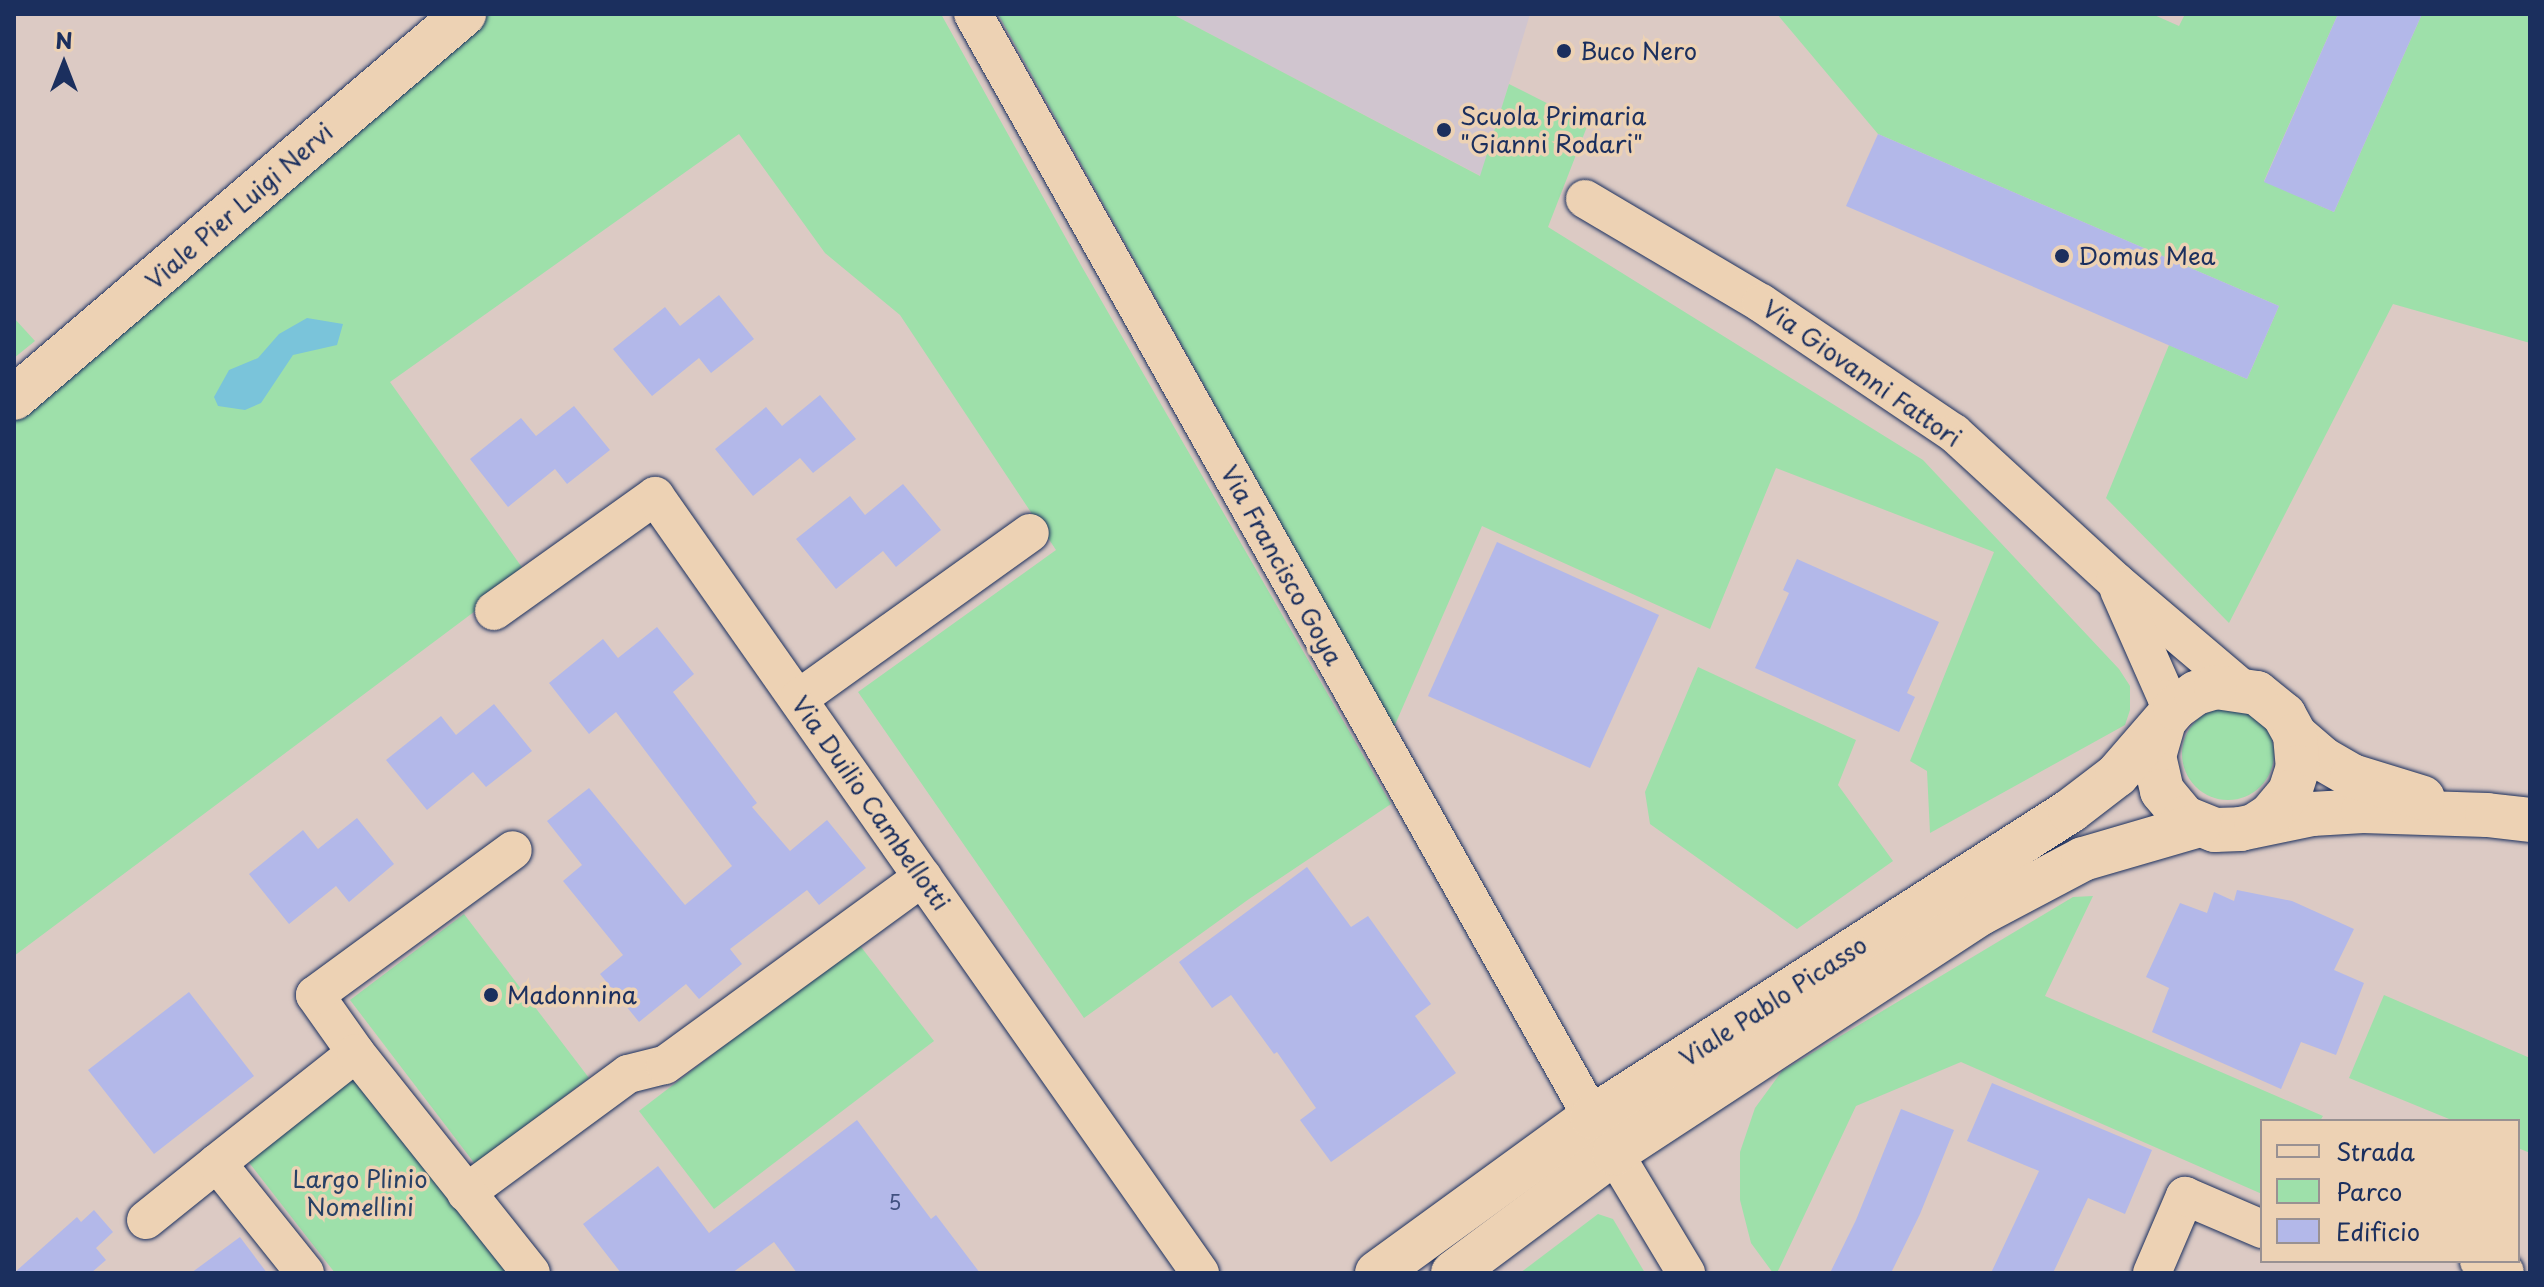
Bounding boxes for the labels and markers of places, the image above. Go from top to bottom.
place label: Buco Nero [1580,37,1700,65]
marker: Buco Nero [1555,42,1573,60]
place label: Scuola Primaria "Gianni Rodari" [1460,102,1646,158]
marker: Scuola Primaria "Gianni Rodari" [1435,121,1453,139]
place label: Domus Mea [2078,242,2216,270]
marker: Domus Mea [2053,247,2071,265]
place label: Madonnina [507,981,637,1009]
marker: Madonnina [482,986,500,1004]

